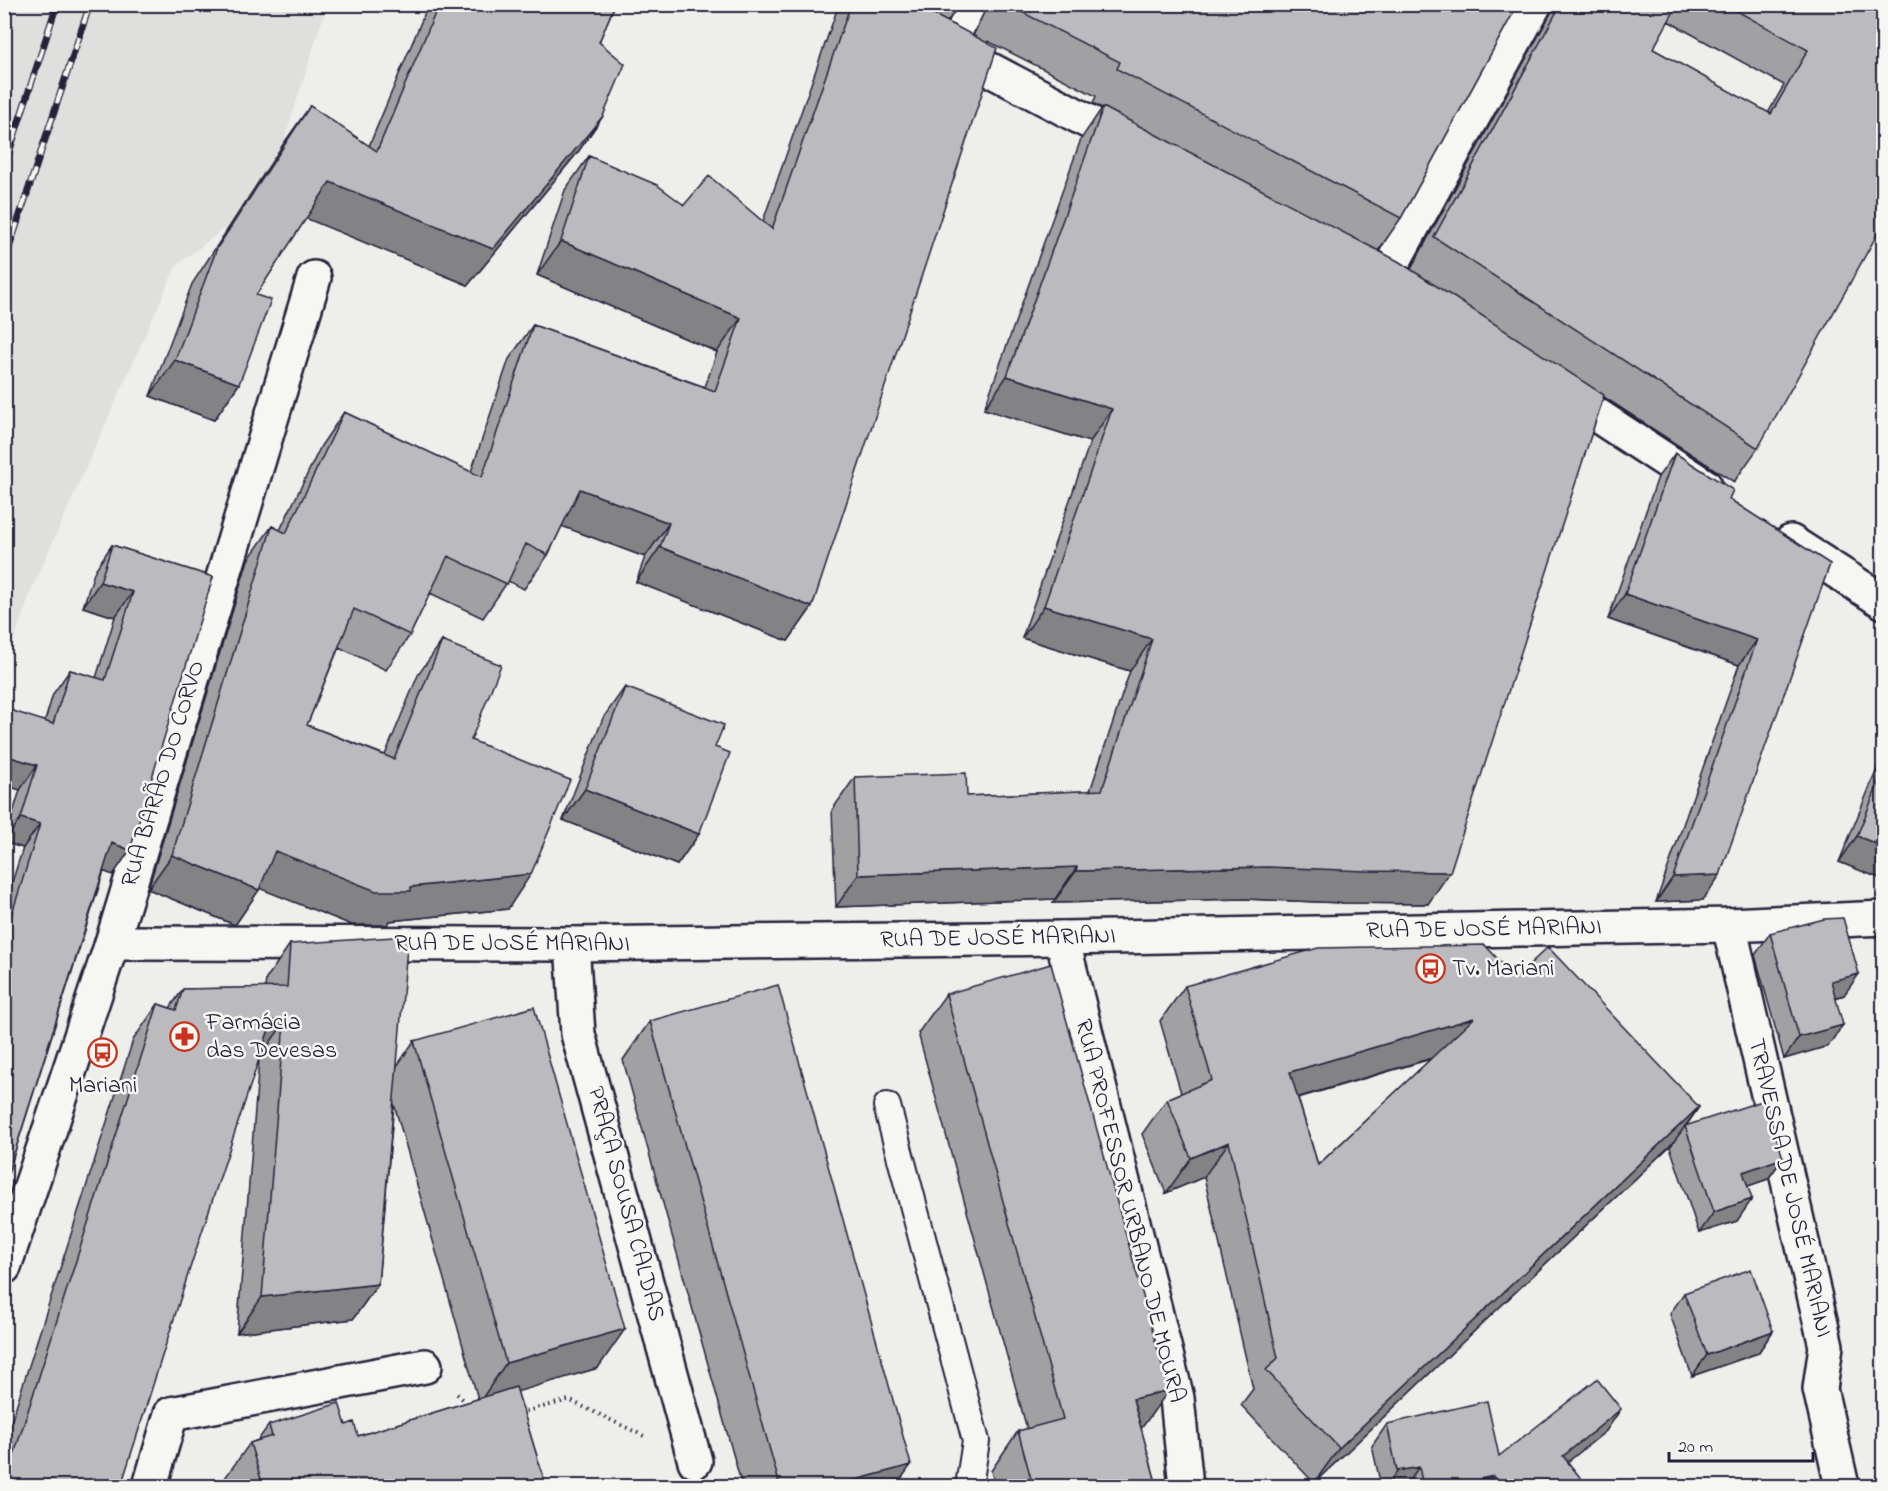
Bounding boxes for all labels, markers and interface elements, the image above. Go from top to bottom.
street label: RUA BARÃO DO CORVO [113,656,215,892]
street label: RUA DE JOSÉ MARIANI [1366,910,1602,950]
street label: RUA DE JOSÉ MARIANI [880,919,1116,959]
street label: RUA DE JOSÉ MARIANI [394,927,630,962]
place label: Tv. Mariani [1452,952,1554,987]
bus stop icon: Tv. Mariani [1415,953,1447,985]
place label: Farmácia das Devesas [205,1006,337,1069]
street label: RUA PROFESSOR URBANO DE MOURA [1064,1016,1194,1406]
pharmacy icon: Farmácia das Devesas [169,1021,201,1053]
street label: TRAVESSA DE JOSÉ MARIANI [1738,1035,1840,1341]
bus stop icon: Mariani [87,1037,119,1069]
place label: Mariani [69,1069,137,1104]
street label: PRAÇA SOUSA CALDAS [577,1083,673,1325]
scale bar [1669,1425,1813,1463]
text: 20 m [1678,1435,1713,1461]

